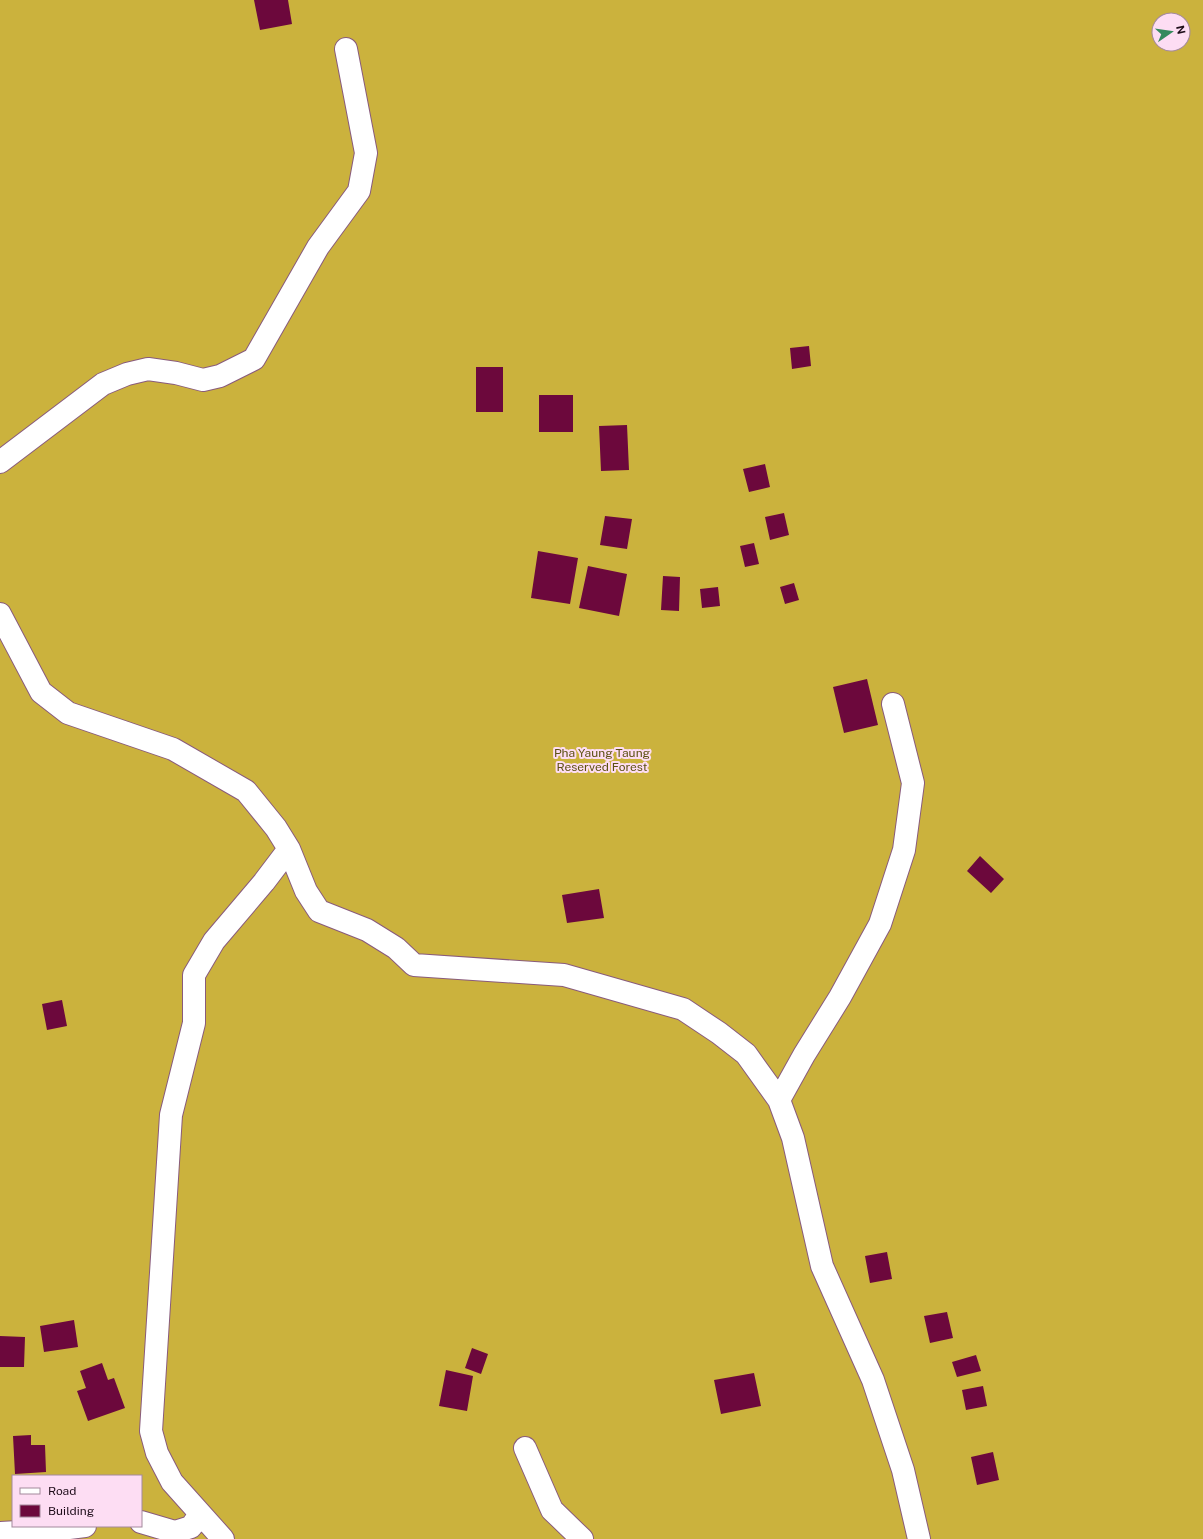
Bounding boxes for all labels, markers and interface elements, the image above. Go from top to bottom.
north arrow [1151,12,1191,52]
text: N [1174,24,1188,35]
park label: Pha Yaung Taung Reserved Forest [554,746,650,774]
legend [12,1475,142,1527]
text: Road [48,1484,76,1498]
text: Building [48,1504,94,1518]

